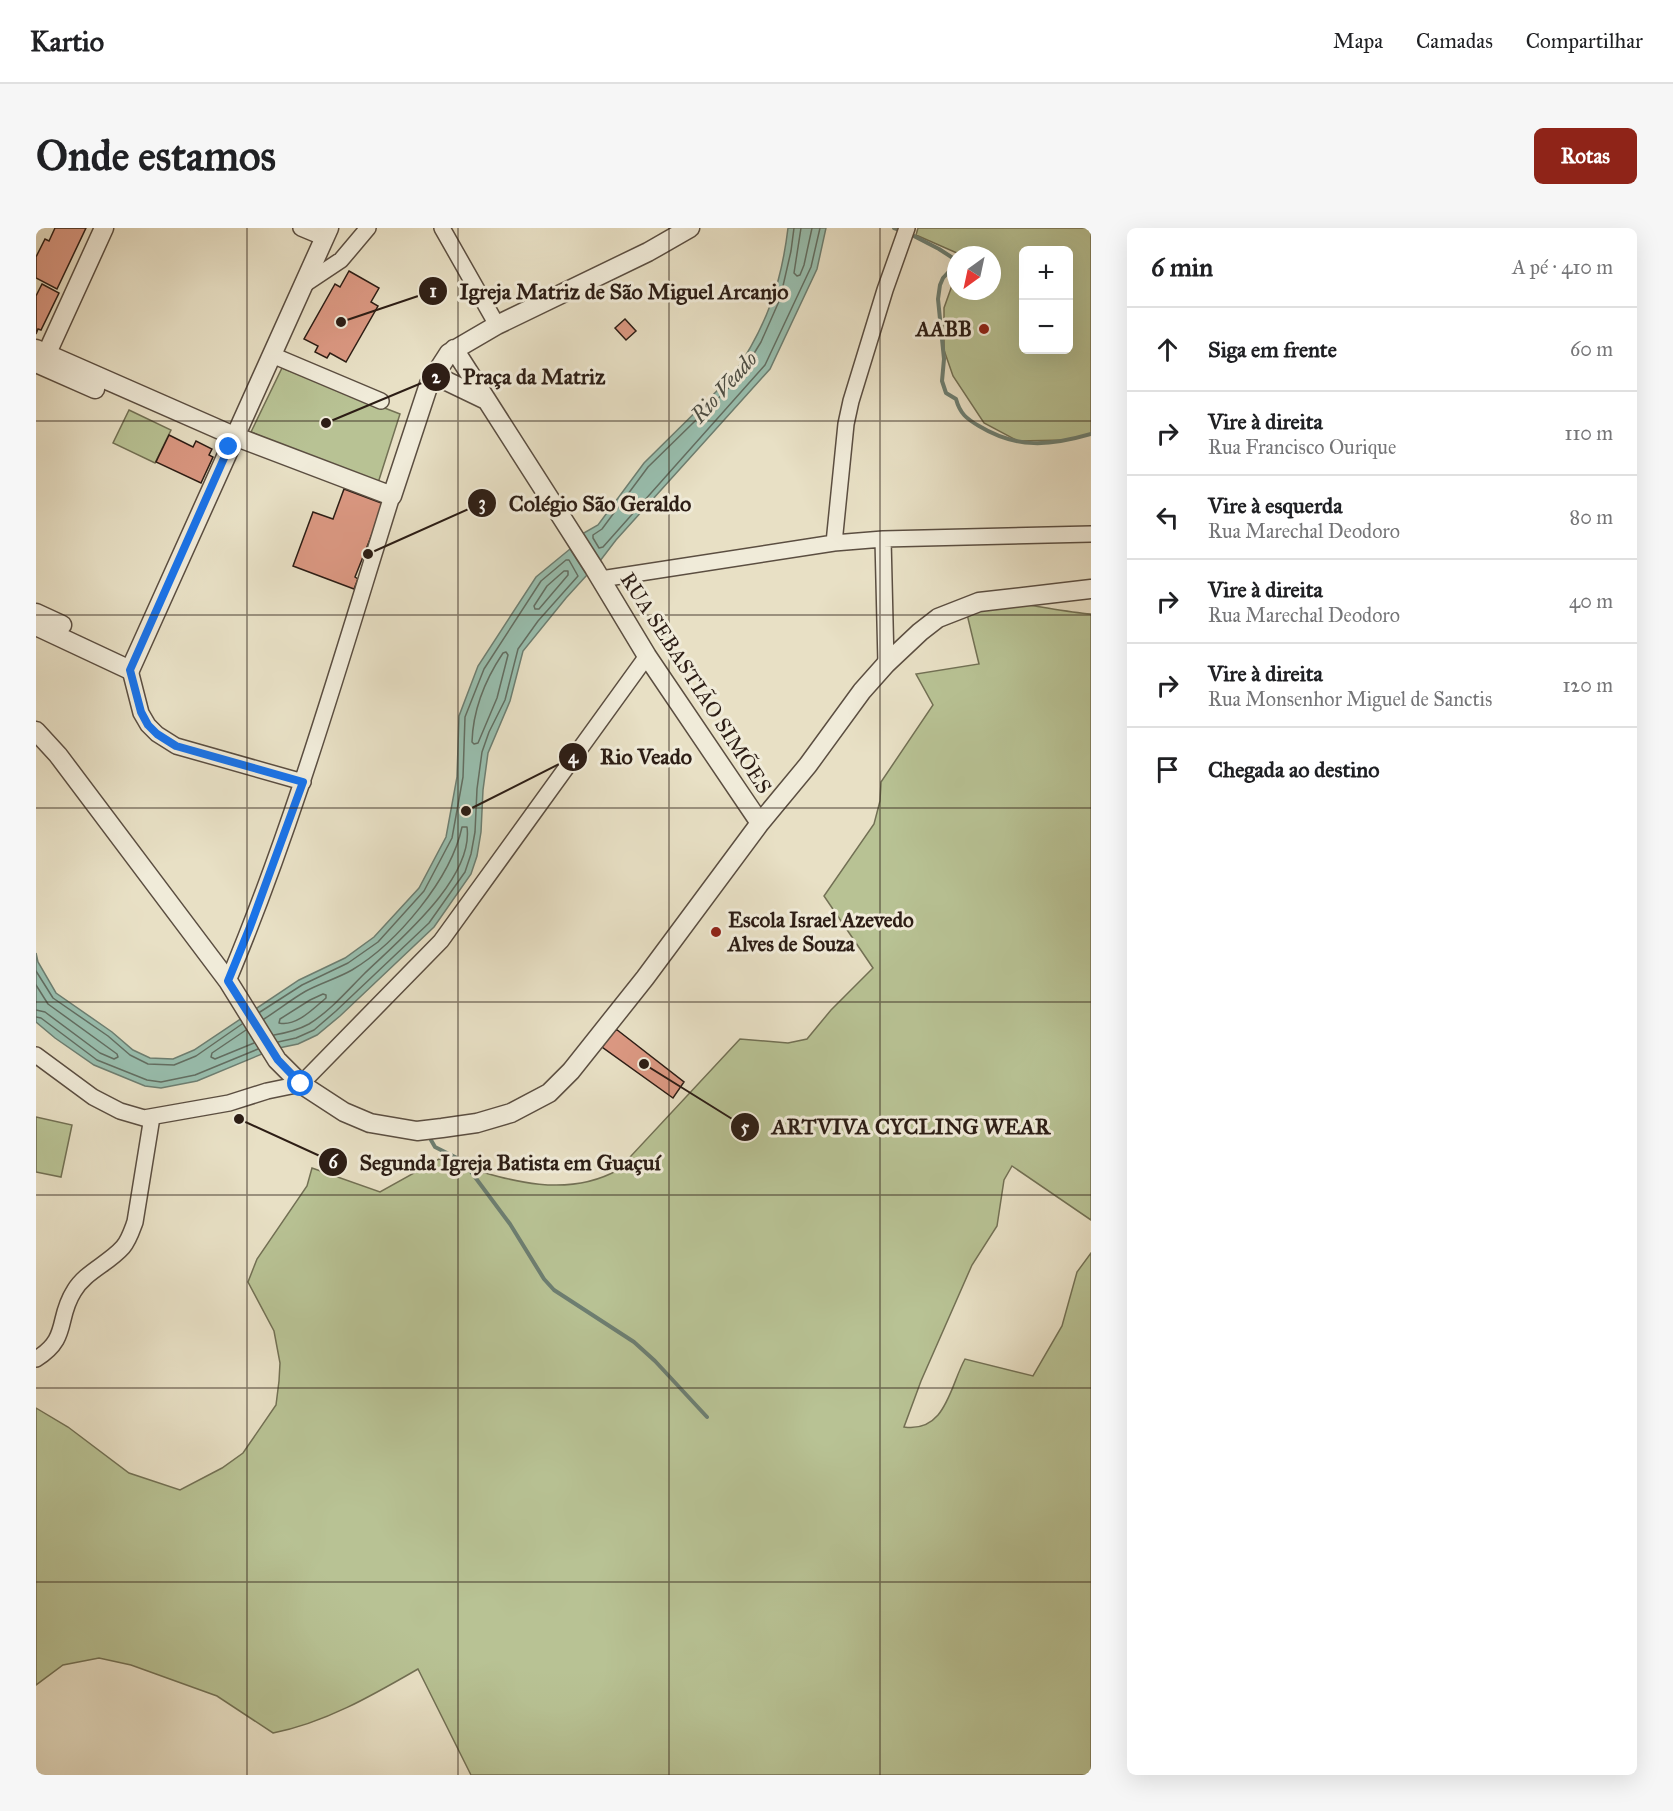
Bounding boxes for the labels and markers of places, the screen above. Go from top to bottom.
callout: Igreja Matriz de São Miguel Arcanjo [418,271,801,311]
place label: AABB [914,316,972,342]
marker: AABB [977,322,991,336]
callout: Praça da Matriz [421,357,617,397]
callout: Colégio São Geraldo [467,483,703,523]
callout: Rio Veado [558,737,704,777]
place label: Escola Israel Azevedo Alves de Souza [726,907,914,957]
marker: Escola Israel Azevedo Alves de Souza [709,925,723,939]
callout: ARTVIVA CYCLING WEAR [730,1107,1062,1147]
callout: Segunda Igreja Batista em Guaçuí [318,1142,673,1182]

